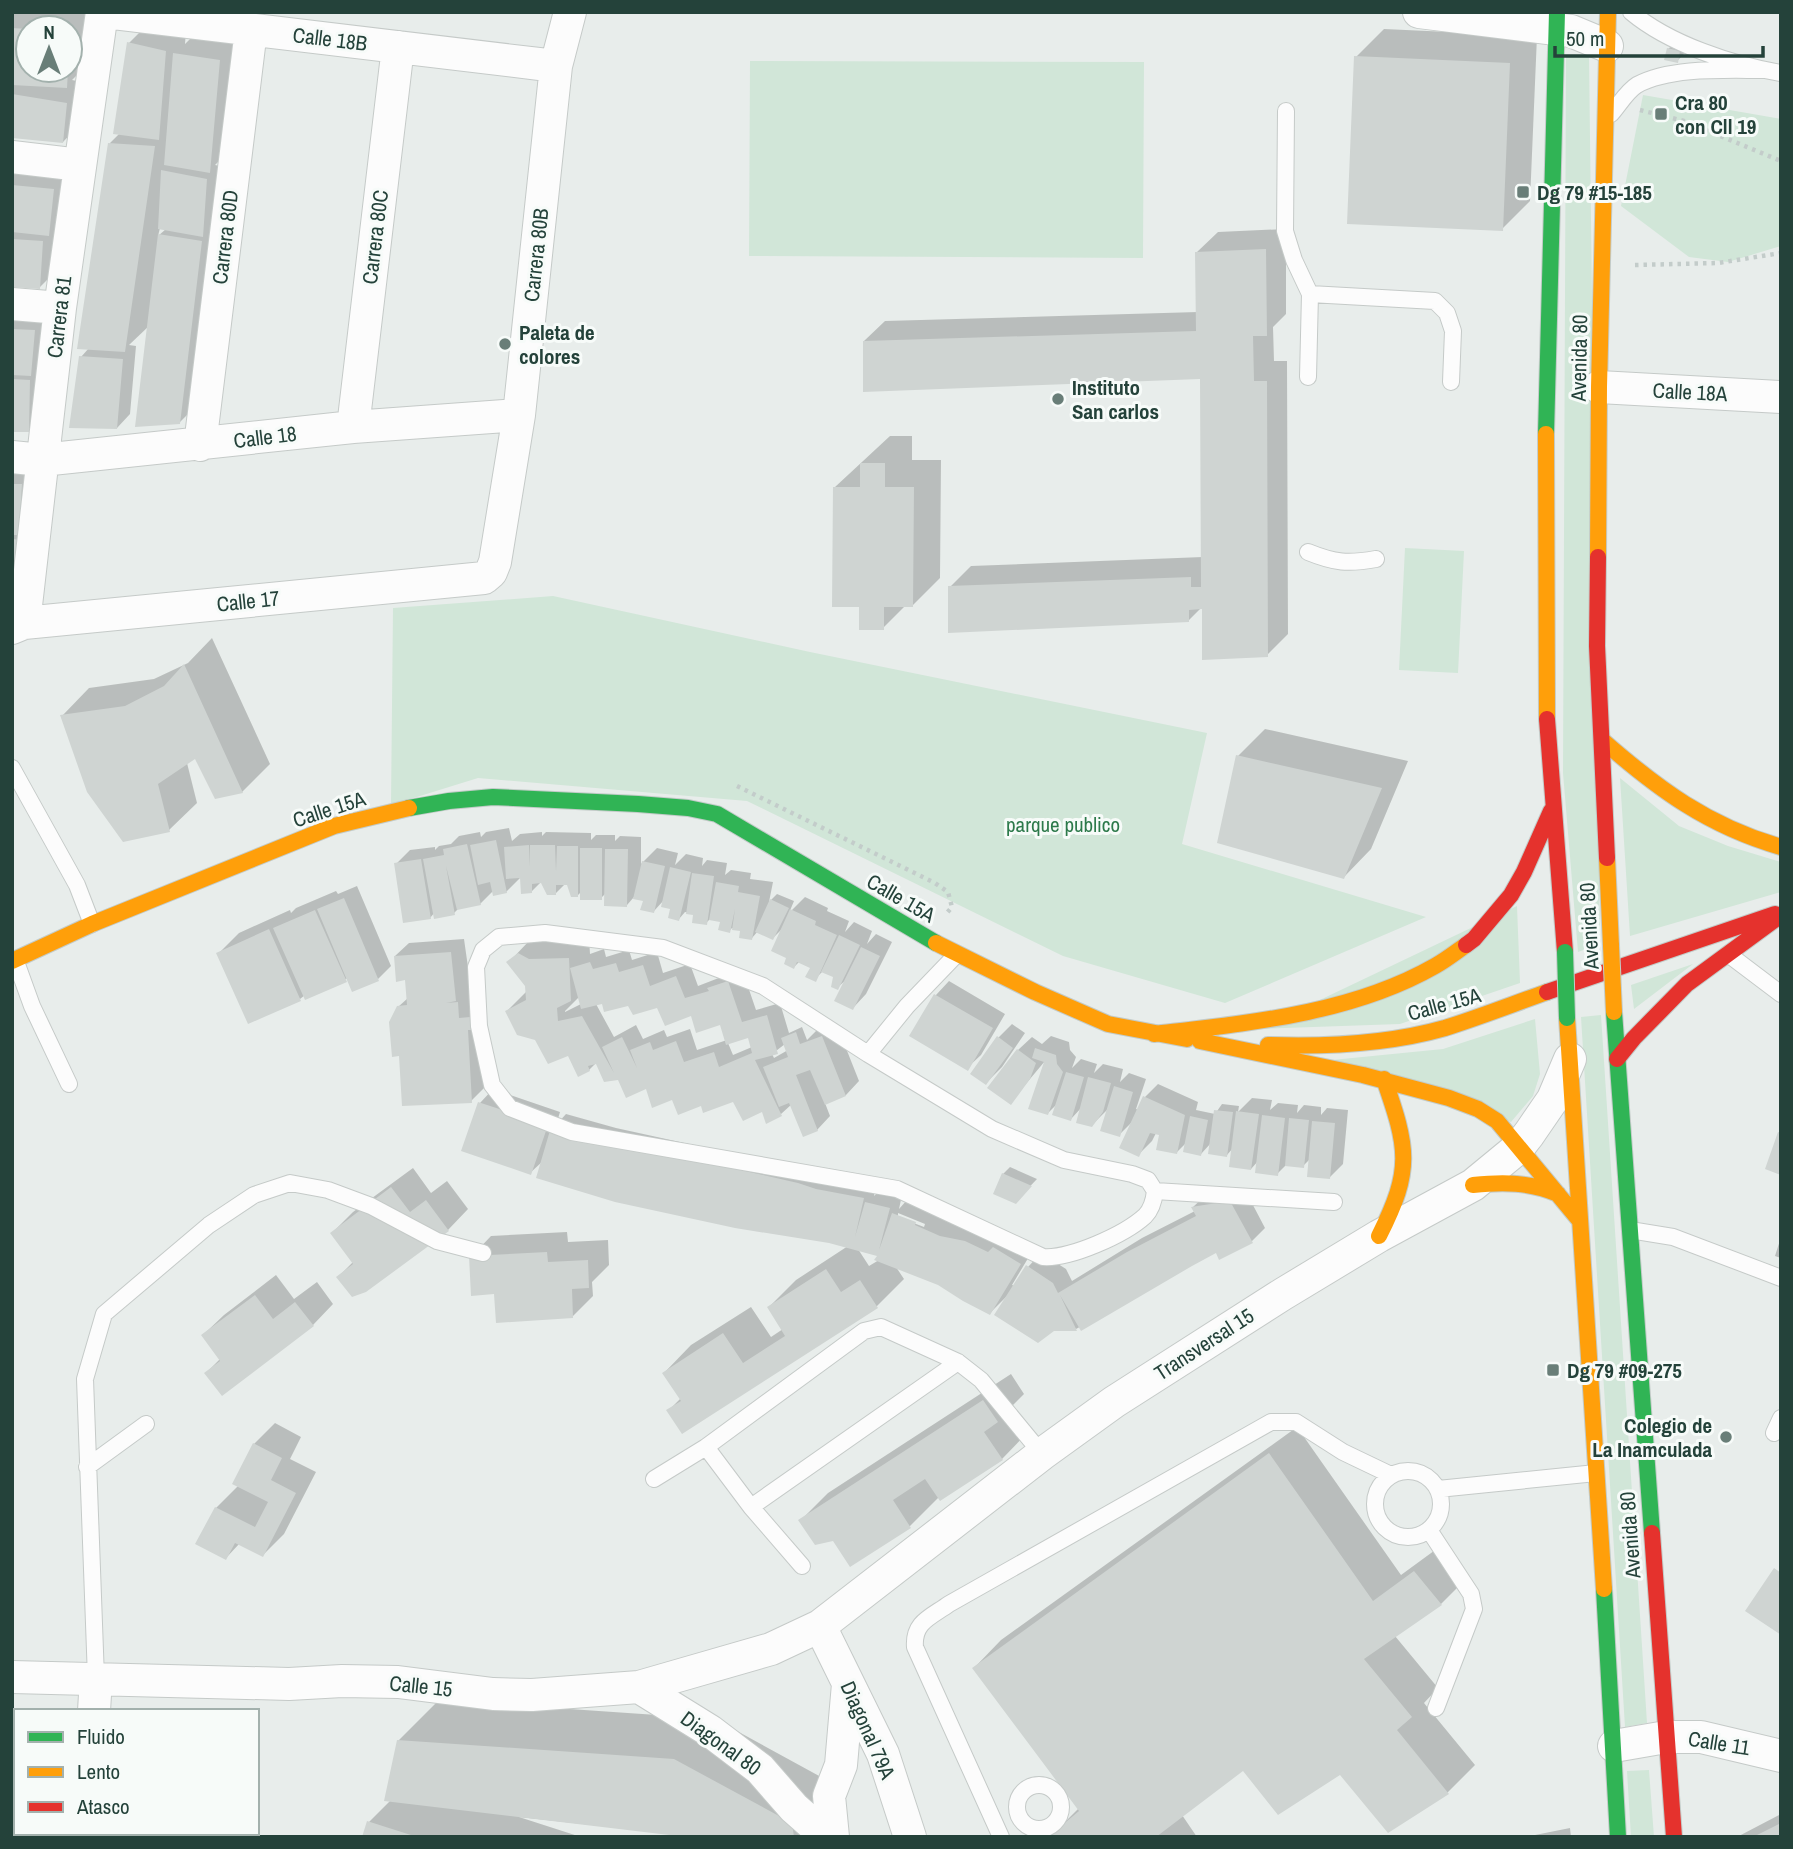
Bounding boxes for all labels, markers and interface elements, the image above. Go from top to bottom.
north arrow [14,14,84,84]
scale bar [1555,14,1763,58]
text: N [43,19,55,45]
street label: Calle 18B [291,20,369,58]
text: 50 m [1566,24,1604,53]
place label: Cra 80 con Cll 19 [1675,88,1756,141]
marker: Cra 80 con Cll 19 [1653,106,1669,122]
place label: Dg 79 #15-185 [1537,178,1652,207]
marker: Dg 79 #15-185 [1515,184,1531,200]
street label: Carrera 80D [205,188,245,286]
street label: Carrera 80C [355,188,395,286]
street label: Carrera 80B [517,207,555,303]
street label: Carrera 81 [40,274,78,360]
street label: Avenida 80 [1564,314,1594,403]
place label: Paleta de colores [519,318,595,371]
marker: Paleta de colores [497,336,513,352]
place label: Instituto San carlos [1072,373,1159,426]
street label: Calle 18A [1652,376,1729,408]
marker: Instituto San carlos [1050,391,1066,407]
street label: Calle 18 [232,419,298,455]
street label: Calle 17 [215,583,281,619]
street label: Calle 15A [289,784,369,834]
park label: parque publico [1006,810,1120,839]
street label: Calle 15A [861,867,941,929]
street label: Avenida 80 [1572,882,1606,971]
street label: Calle 15A [1404,980,1484,1028]
street label: Transversal 15 [1149,1301,1259,1387]
place label: Dg 79 #09-275 [1567,1356,1682,1385]
marker: Dg 79 #09-275 [1545,1362,1561,1378]
place label: Colegio de La Inamculada [1592,1411,1712,1464]
marker: Colegio de La Inamculada [1718,1429,1734,1445]
street label: Avenida 80 [1613,1491,1648,1580]
street label: Calle 15 [388,1668,454,1704]
street label: Diagonal 79A [834,1676,903,1784]
street label: Diagonal 80 [675,1704,767,1782]
legend [14,1709,259,1835]
text: Fluido [77,1722,125,1751]
street label: Calle 11 [1686,1724,1752,1762]
text: Lento [77,1757,120,1786]
text: Atasco [76,1792,130,1821]

